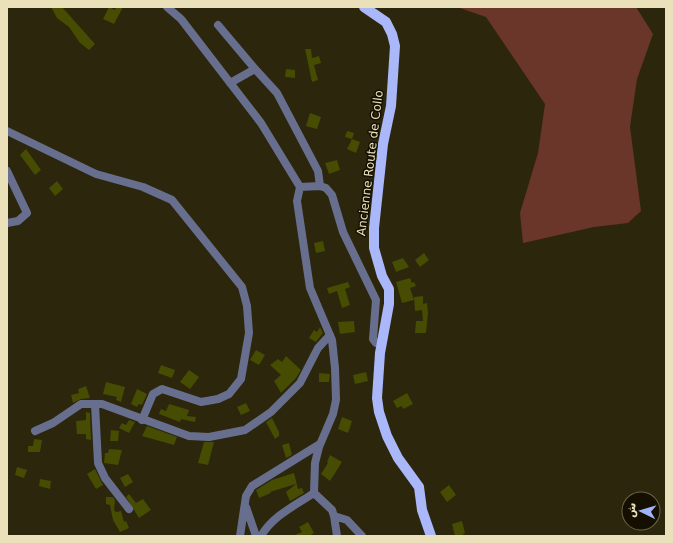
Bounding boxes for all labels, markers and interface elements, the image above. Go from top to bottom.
street label: Ancienne Route de Collo [354,89,386,237]
north arrow [621,491,661,531]
text: ش [624,502,639,518]

